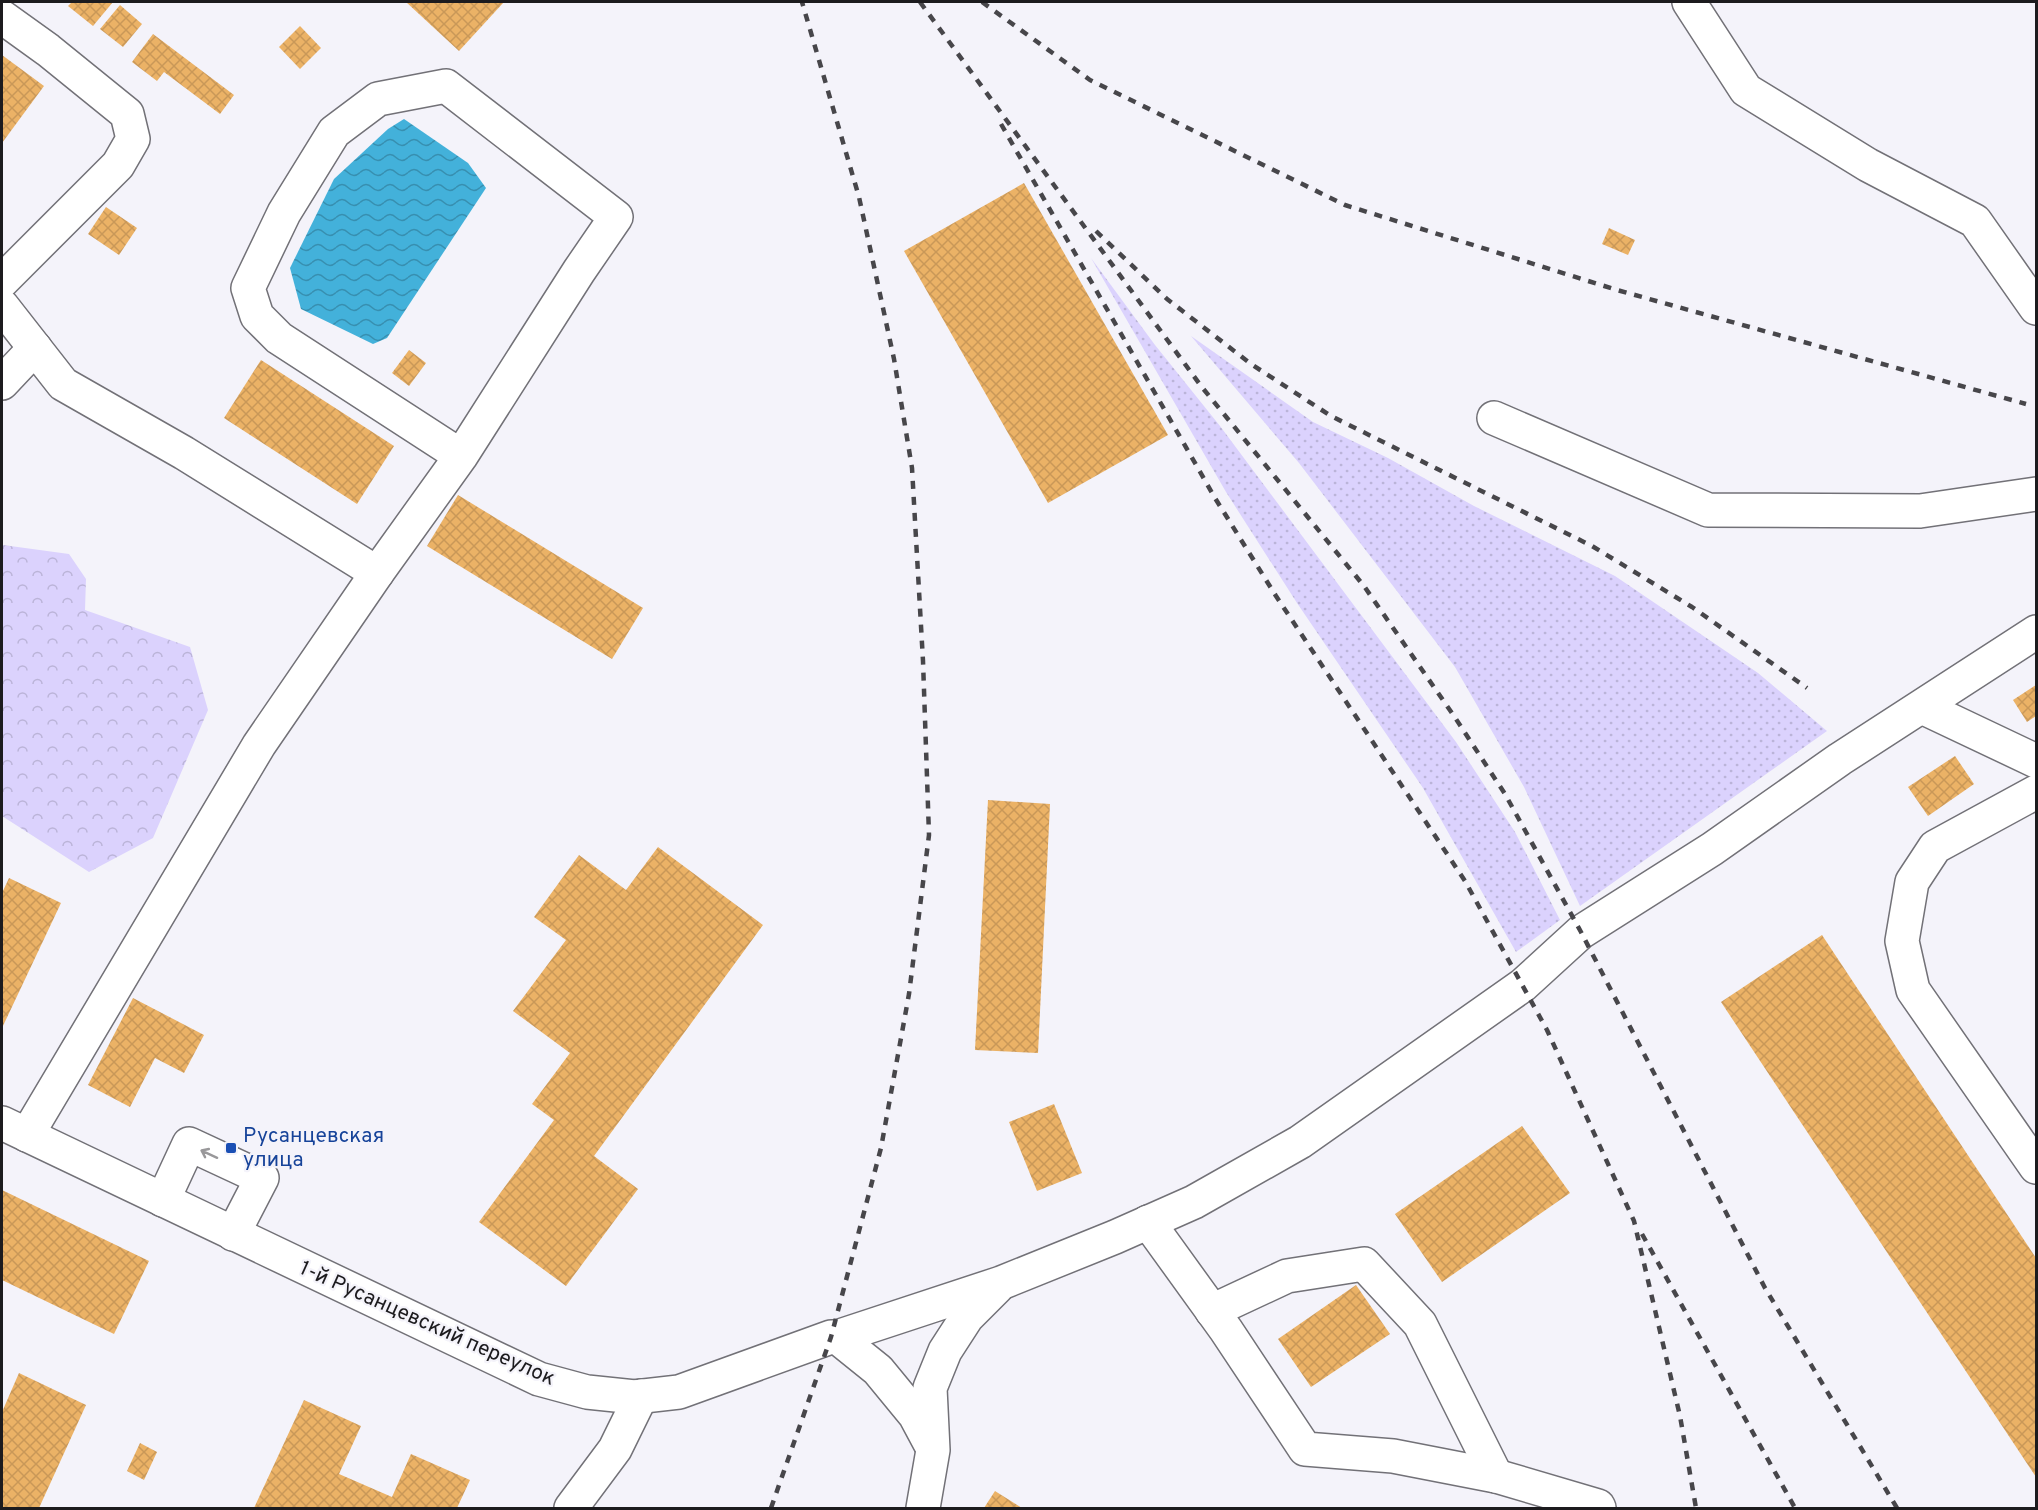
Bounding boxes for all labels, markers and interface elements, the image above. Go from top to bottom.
place label: Русанцевская улица [243,1123,384,1174]
marker: Русанцевская улица [224,1141,238,1155]
one-way arrow [201,1148,219,1159]
street label: 1-й Русанцевский переулок [295,1255,559,1393]

